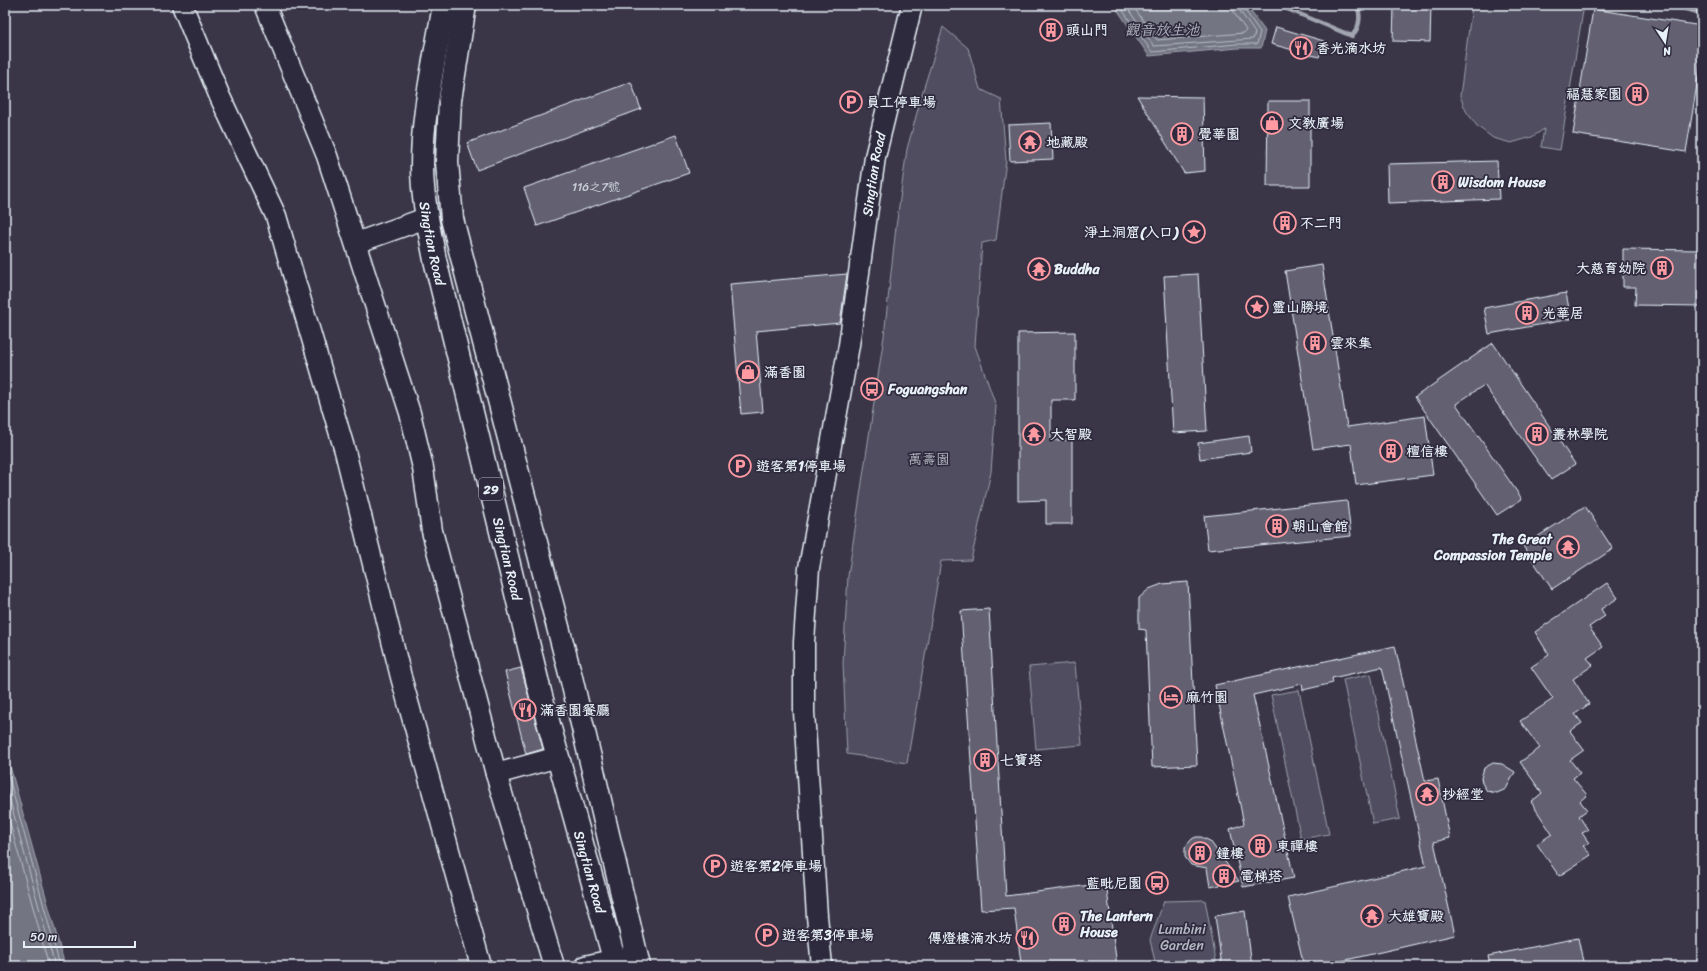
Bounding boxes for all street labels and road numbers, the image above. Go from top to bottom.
street label: Singtian Road [855,128,894,218]
street label: Singtian Road [412,200,453,290]
road number: 29 [479,478,503,500]
street label: Singtian Road [485,514,530,605]
street label: Singtian Road [566,828,613,918]

